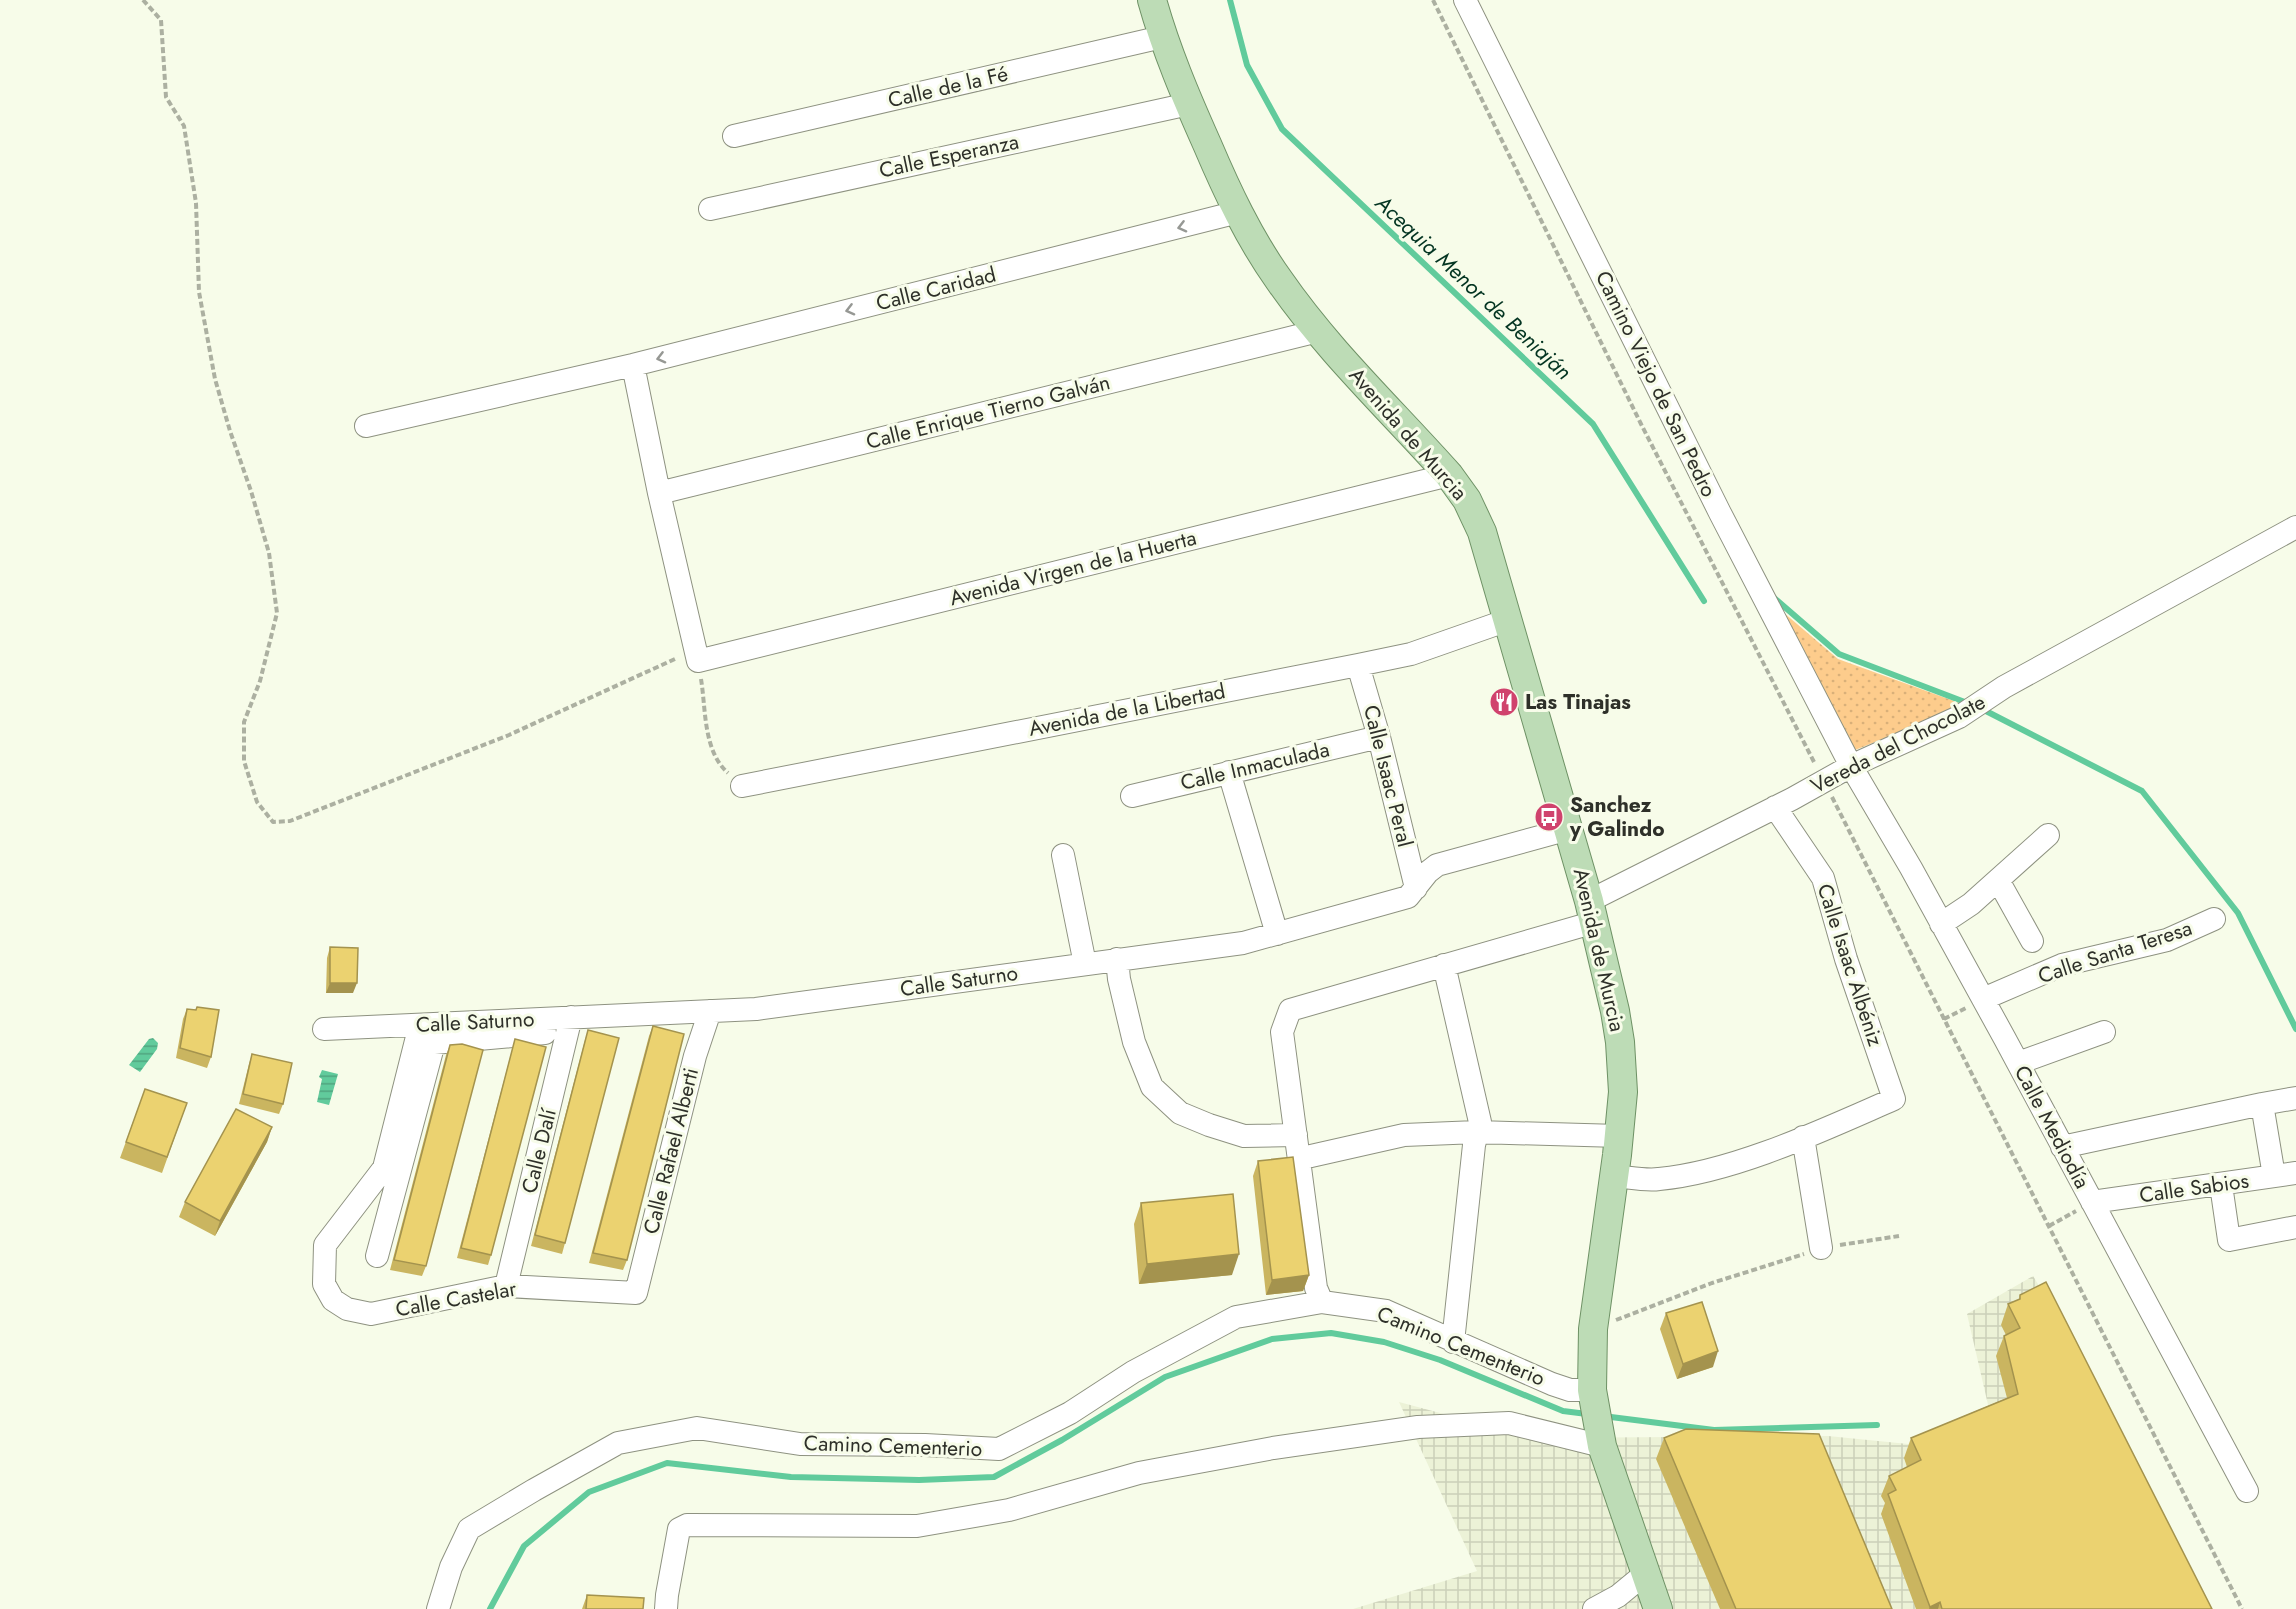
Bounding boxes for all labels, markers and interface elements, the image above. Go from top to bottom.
street label: Calle de la Fé [885,59,1011,115]
street label: Calle Esperanza [876,127,1022,185]
water label: Acequia Menor de Beniaján [1368,186,1579,387]
one-way arrow [1177,219,1187,232]
street label: Calle Caridad [873,260,999,318]
street label: Camino Viejo de San Pedro [1588,266,1724,502]
one-way arrow [845,303,855,316]
one-way arrow [656,351,666,364]
street label: Avenida de Murcia [1342,361,1474,507]
street label: Calle Enrique Tierno Galván [863,367,1113,457]
street label: Avenida Virgen de la Huerta [947,523,1199,613]
street label: Avenida de la Libertad [1026,676,1228,744]
restaurant icon: Las Tinajas [1488,686,1520,718]
place label: Las Tinajas [1525,687,1631,717]
street label: Vereda del Chocolate [1806,687,1991,801]
street label: Calle Isaac Peral [1356,702,1420,850]
street label: Calle Inmaculada [1178,734,1332,798]
place label: Sanchez y Galindo [1569,790,1665,844]
bus stop icon: Sanchez y Galindo [1533,801,1565,833]
street label: Avenida de Murcia [1566,865,1632,1035]
street label: Calle Isaac Albéniz [1810,880,1890,1050]
street label: Calle Santa Teresa [2034,913,2196,991]
street label: Calle Saturno [898,958,1020,1004]
street label: Calle Saturno [415,1004,535,1040]
street label: Calle Mediodía [2007,1060,2097,1194]
street label: Calle Rafael Alberti [636,1065,706,1237]
street label: Calle Dalí [514,1104,564,1196]
street label: Calle Sabios [2137,1165,2251,1211]
street label: Calle Castelar [393,1273,520,1324]
street label: Camino Cementerio [1373,1299,1549,1393]
street label: Camino Cementerio [803,1428,983,1464]

